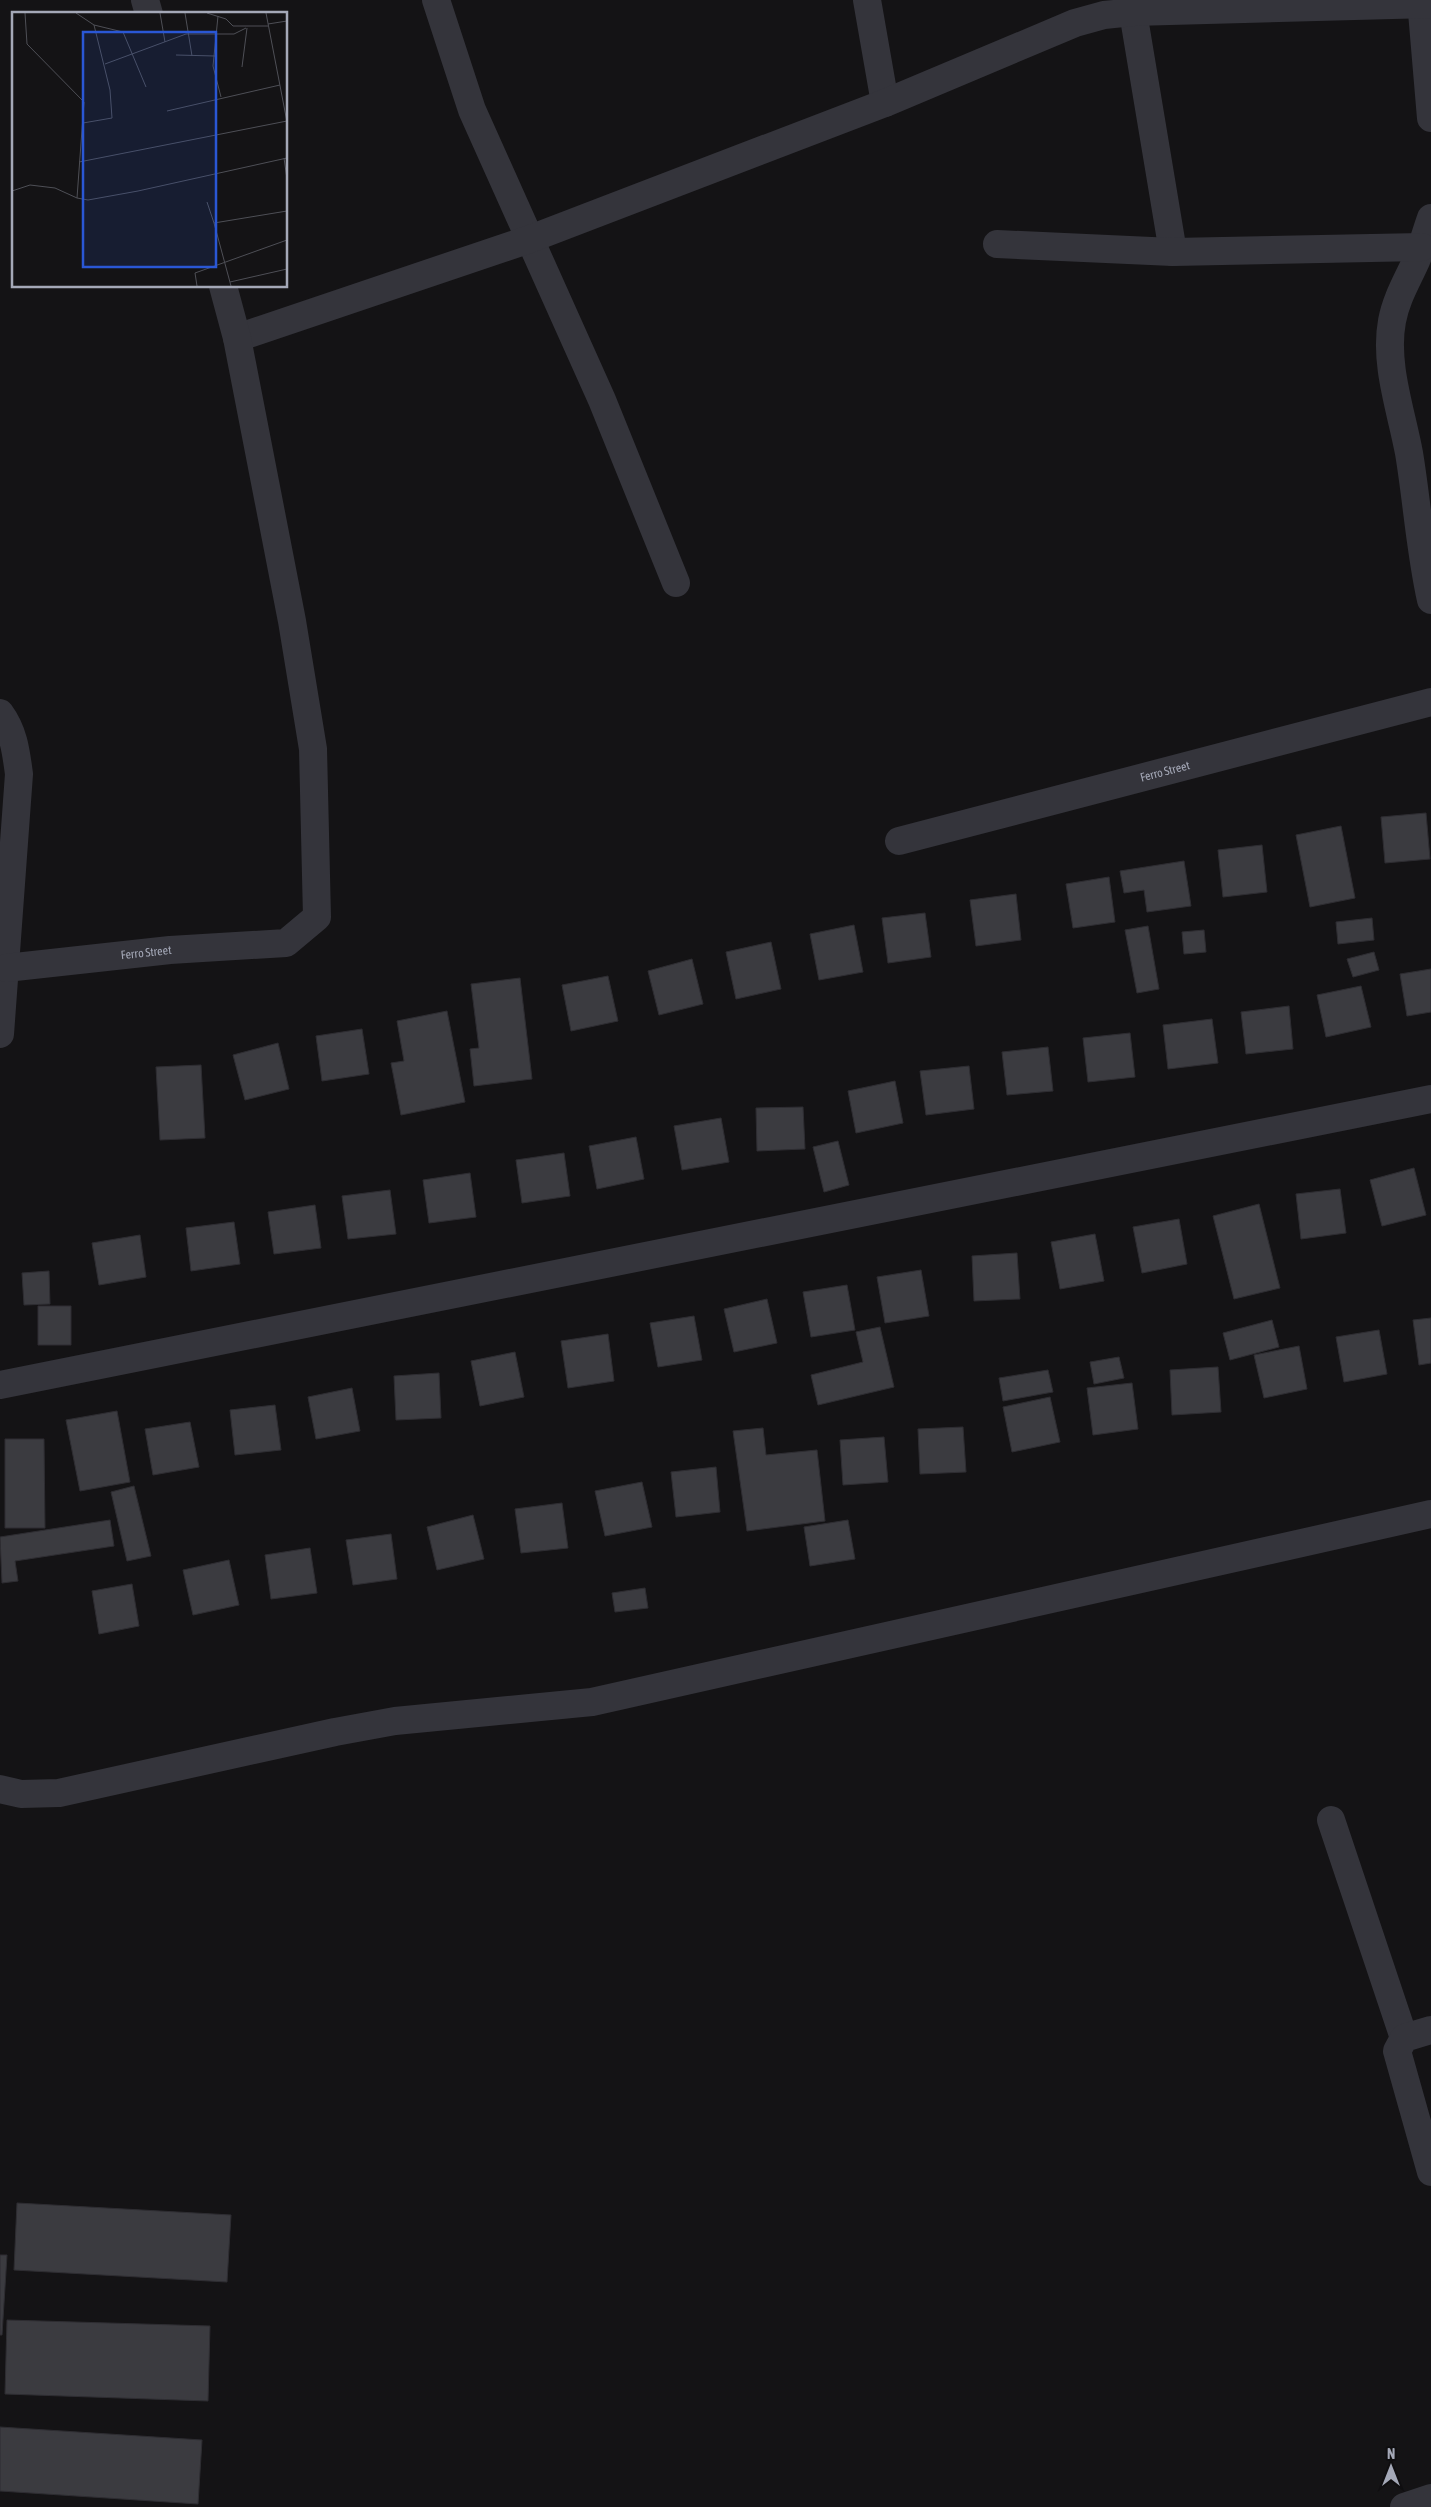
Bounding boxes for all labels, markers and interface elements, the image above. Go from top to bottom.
inset map [12,12,288,288]
street label: Ferro Street [1139,758,1192,785]
street label: Ferro Street [120,943,173,962]
north arrow [1366,2442,1416,2492]
text: N [1387,2446,1395,2462]

